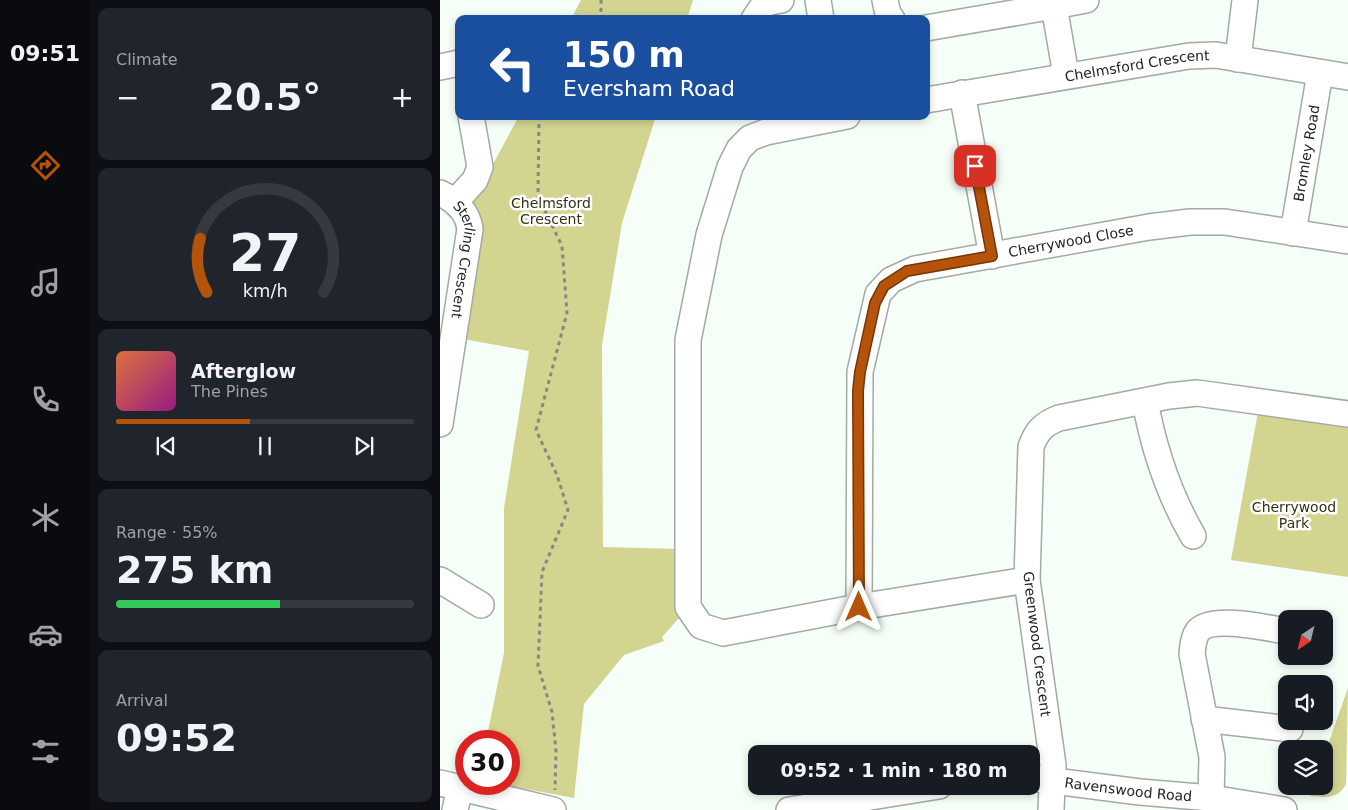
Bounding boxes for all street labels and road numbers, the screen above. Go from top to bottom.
street label: Chelmsford Crescent [1064,47,1210,85]
street label: Bromley Road [1290,104,1322,203]
street label: Sterling Crescent [448,197,478,320]
street label: Cherrywood Close [1007,222,1135,260]
street label: Greenwood Crescent [1020,571,1054,718]
street label: Ravenswood Road [1064,774,1193,804]

